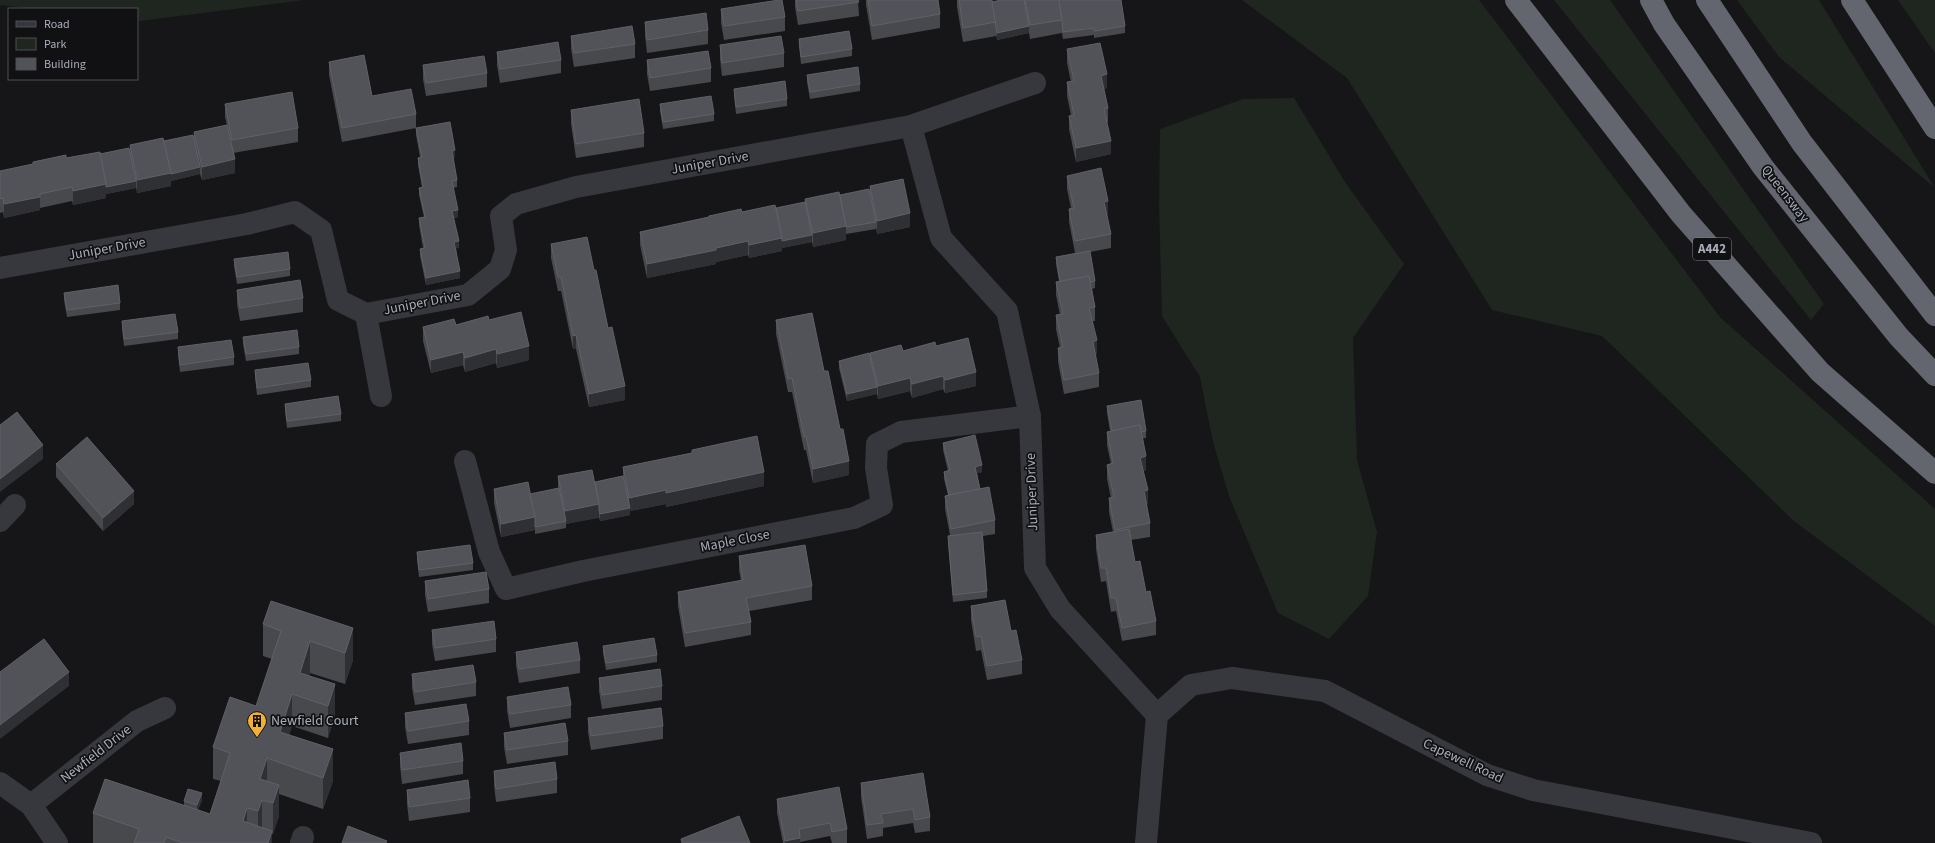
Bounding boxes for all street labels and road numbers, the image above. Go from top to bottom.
street label: Juniper Drive [670,146,750,180]
street label: Queensway [1756,161,1814,227]
street label: Juniper Drive [67,232,147,266]
road number: A442 [1693,238,1731,260]
street label: Juniper Drive [382,286,462,320]
street label: Juniper Drive [1021,453,1043,531]
street label: Maple Close [699,524,771,558]
street label: Newfield Drive [56,720,136,788]
street label: Capewell Road [1419,734,1507,788]

